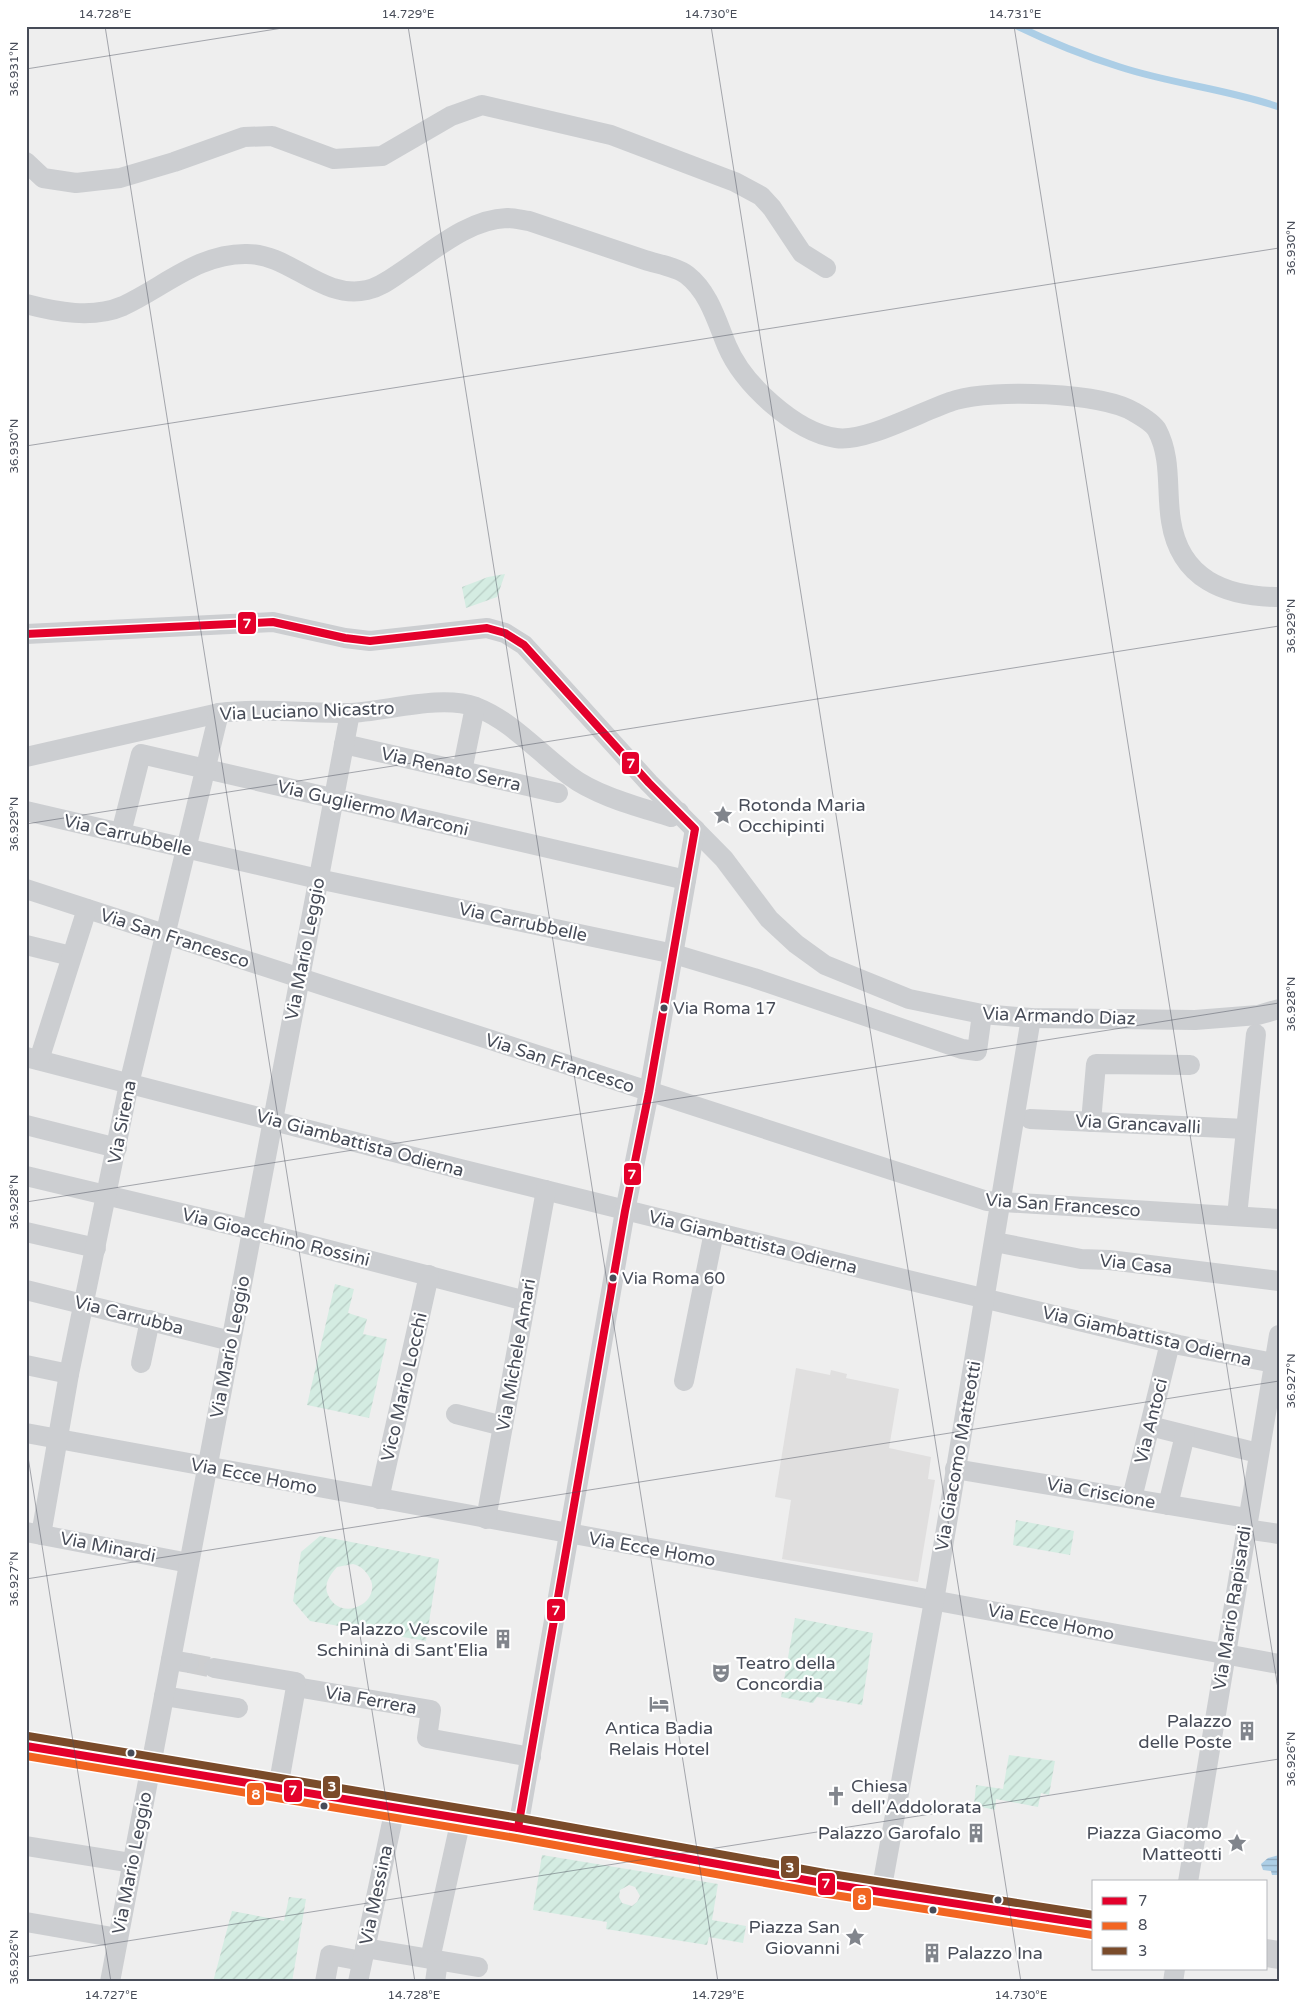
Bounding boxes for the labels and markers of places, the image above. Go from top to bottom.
place label: Rotonda Maria Occhipinti [738,794,866,837]
place icon: Rotonda Maria Occhipinti [712,804,734,826]
place label: Via Roma 17 [673,998,776,1019]
marker: Via Roma 17 [659,1003,669,1013]
place label: Via Roma 60 [622,1268,725,1289]
marker: Via Roma 60 [608,1273,618,1283]
place label: Palazzo Vescovile Schininà di Sant'Elia [317,1618,488,1661]
building icon: Palazzo Vescovile Schininà di Sant'Elia [492,1628,514,1650]
place label: Teatro della Concordia [736,1652,836,1695]
theatre icon: Teatro della Concordia [710,1662,732,1684]
hotel icon: Antica Badia Relais Hotel [648,1693,670,1715]
place label: Palazzo delle Poste [1138,1710,1232,1753]
place label: Antica Badia Relais Hotel [605,1717,713,1760]
building icon: Palazzo delle Poste [1236,1720,1258,1742]
unlabelled marker [126,1748,136,1758]
place label: Chiesa dell'Addolorata [851,1775,982,1818]
church icon: Chiesa dell'Addolorata [825,1785,847,1807]
unlabelled marker [319,1801,329,1811]
place label: Palazzo Garofalo [818,1822,961,1844]
building icon: Palazzo Garofalo [965,1822,987,1844]
place label: Piazza Giacomo Matteotti [1087,1822,1222,1865]
place icon: Piazza Giacomo Matteotti [1226,1832,1248,1854]
unlabelled marker [993,1895,1003,1905]
unlabelled marker [928,1905,938,1915]
place label: Piazza San Giovanni [749,1916,840,1959]
place icon: Piazza San Giovanni [844,1926,866,1948]
building icon: Palazzo Ina [921,1942,943,1964]
place label: Palazzo Ina [947,1942,1043,1964]

